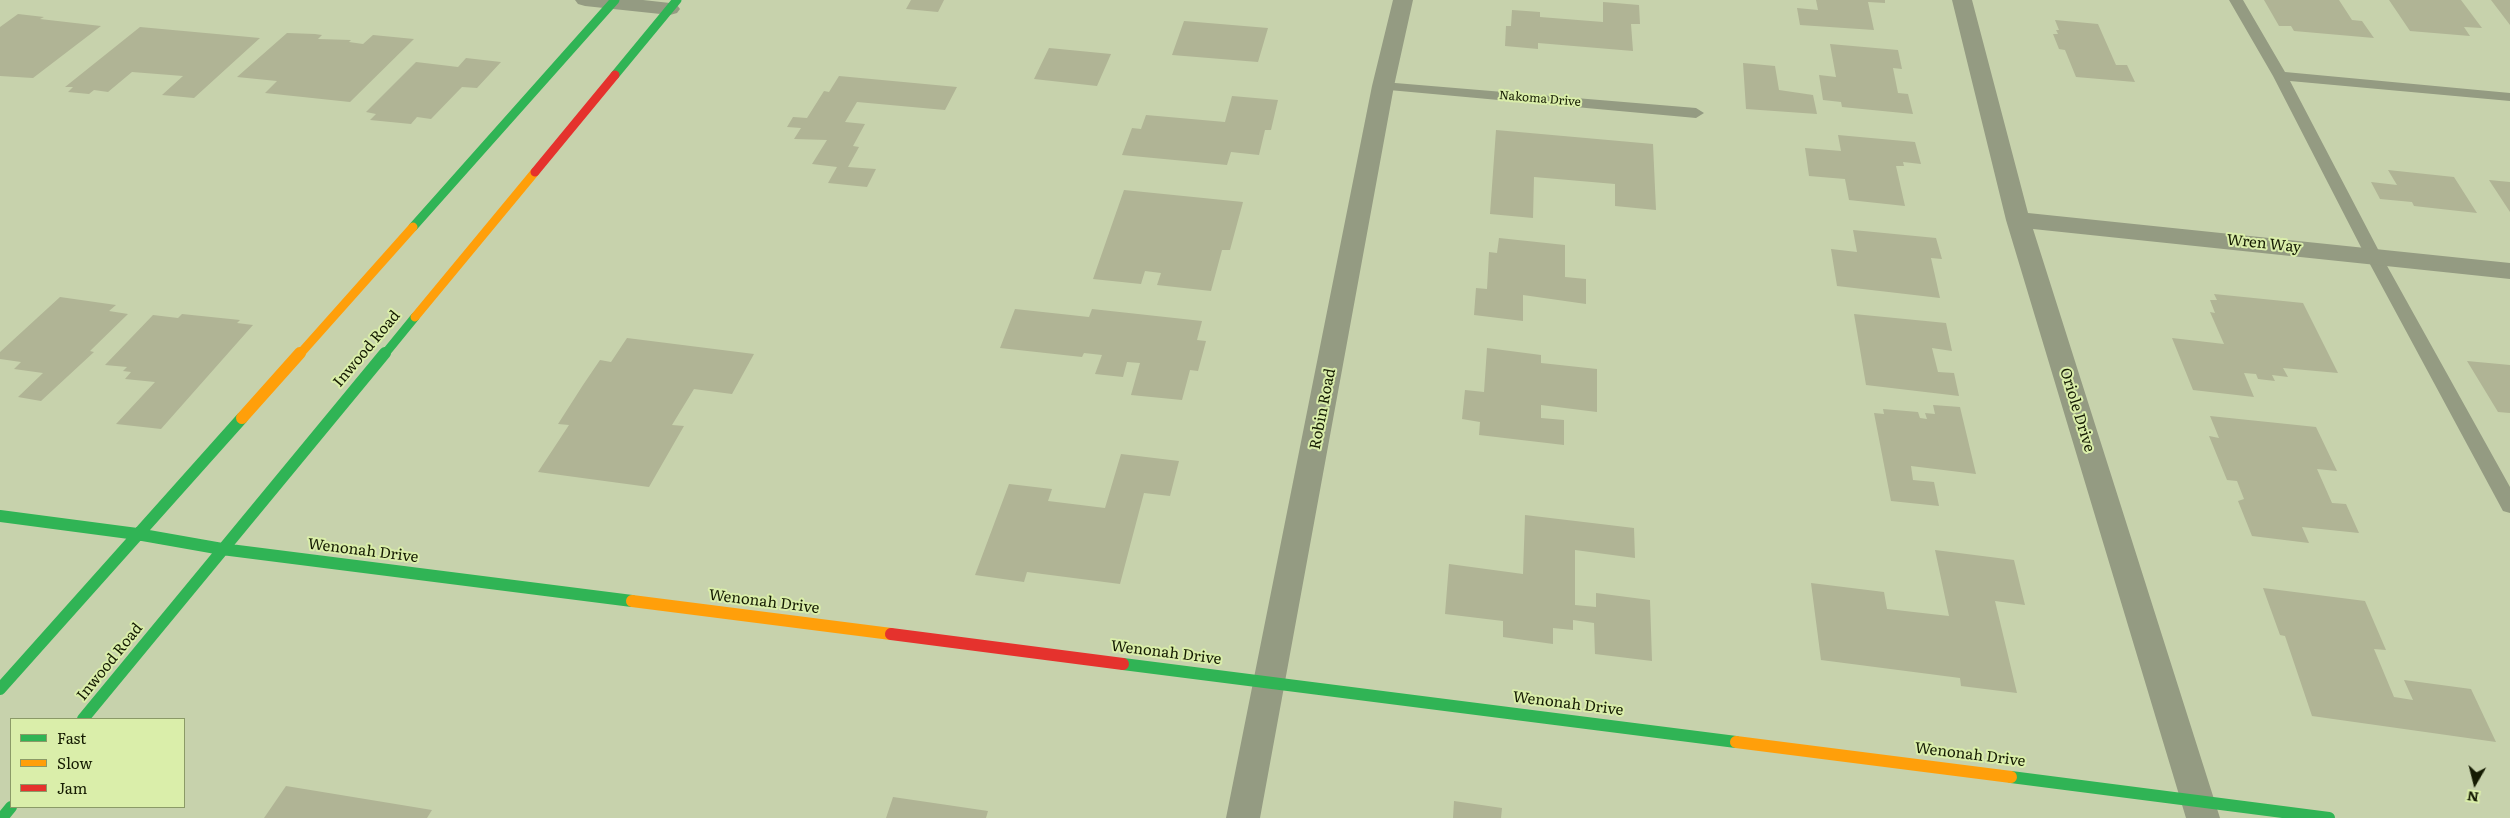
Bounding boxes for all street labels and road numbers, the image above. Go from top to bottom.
street label: Nakoma Drive [1499,88,1581,110]
street label: Wren Way [2226,231,2302,257]
street label: Inwood Road [330,307,404,391]
street label: Oriole Drive [2056,366,2098,454]
street label: Robin Road [1306,367,1340,451]
street label: Wenonah Drive [307,535,419,567]
street label: Wenonah Drive [708,586,820,618]
street label: Inwood Road [73,620,147,704]
street label: Wenonah Drive [1110,637,1222,669]
street label: Wenonah Drive [1512,688,1624,720]
street label: Wenonah Drive [1914,739,2026,771]

